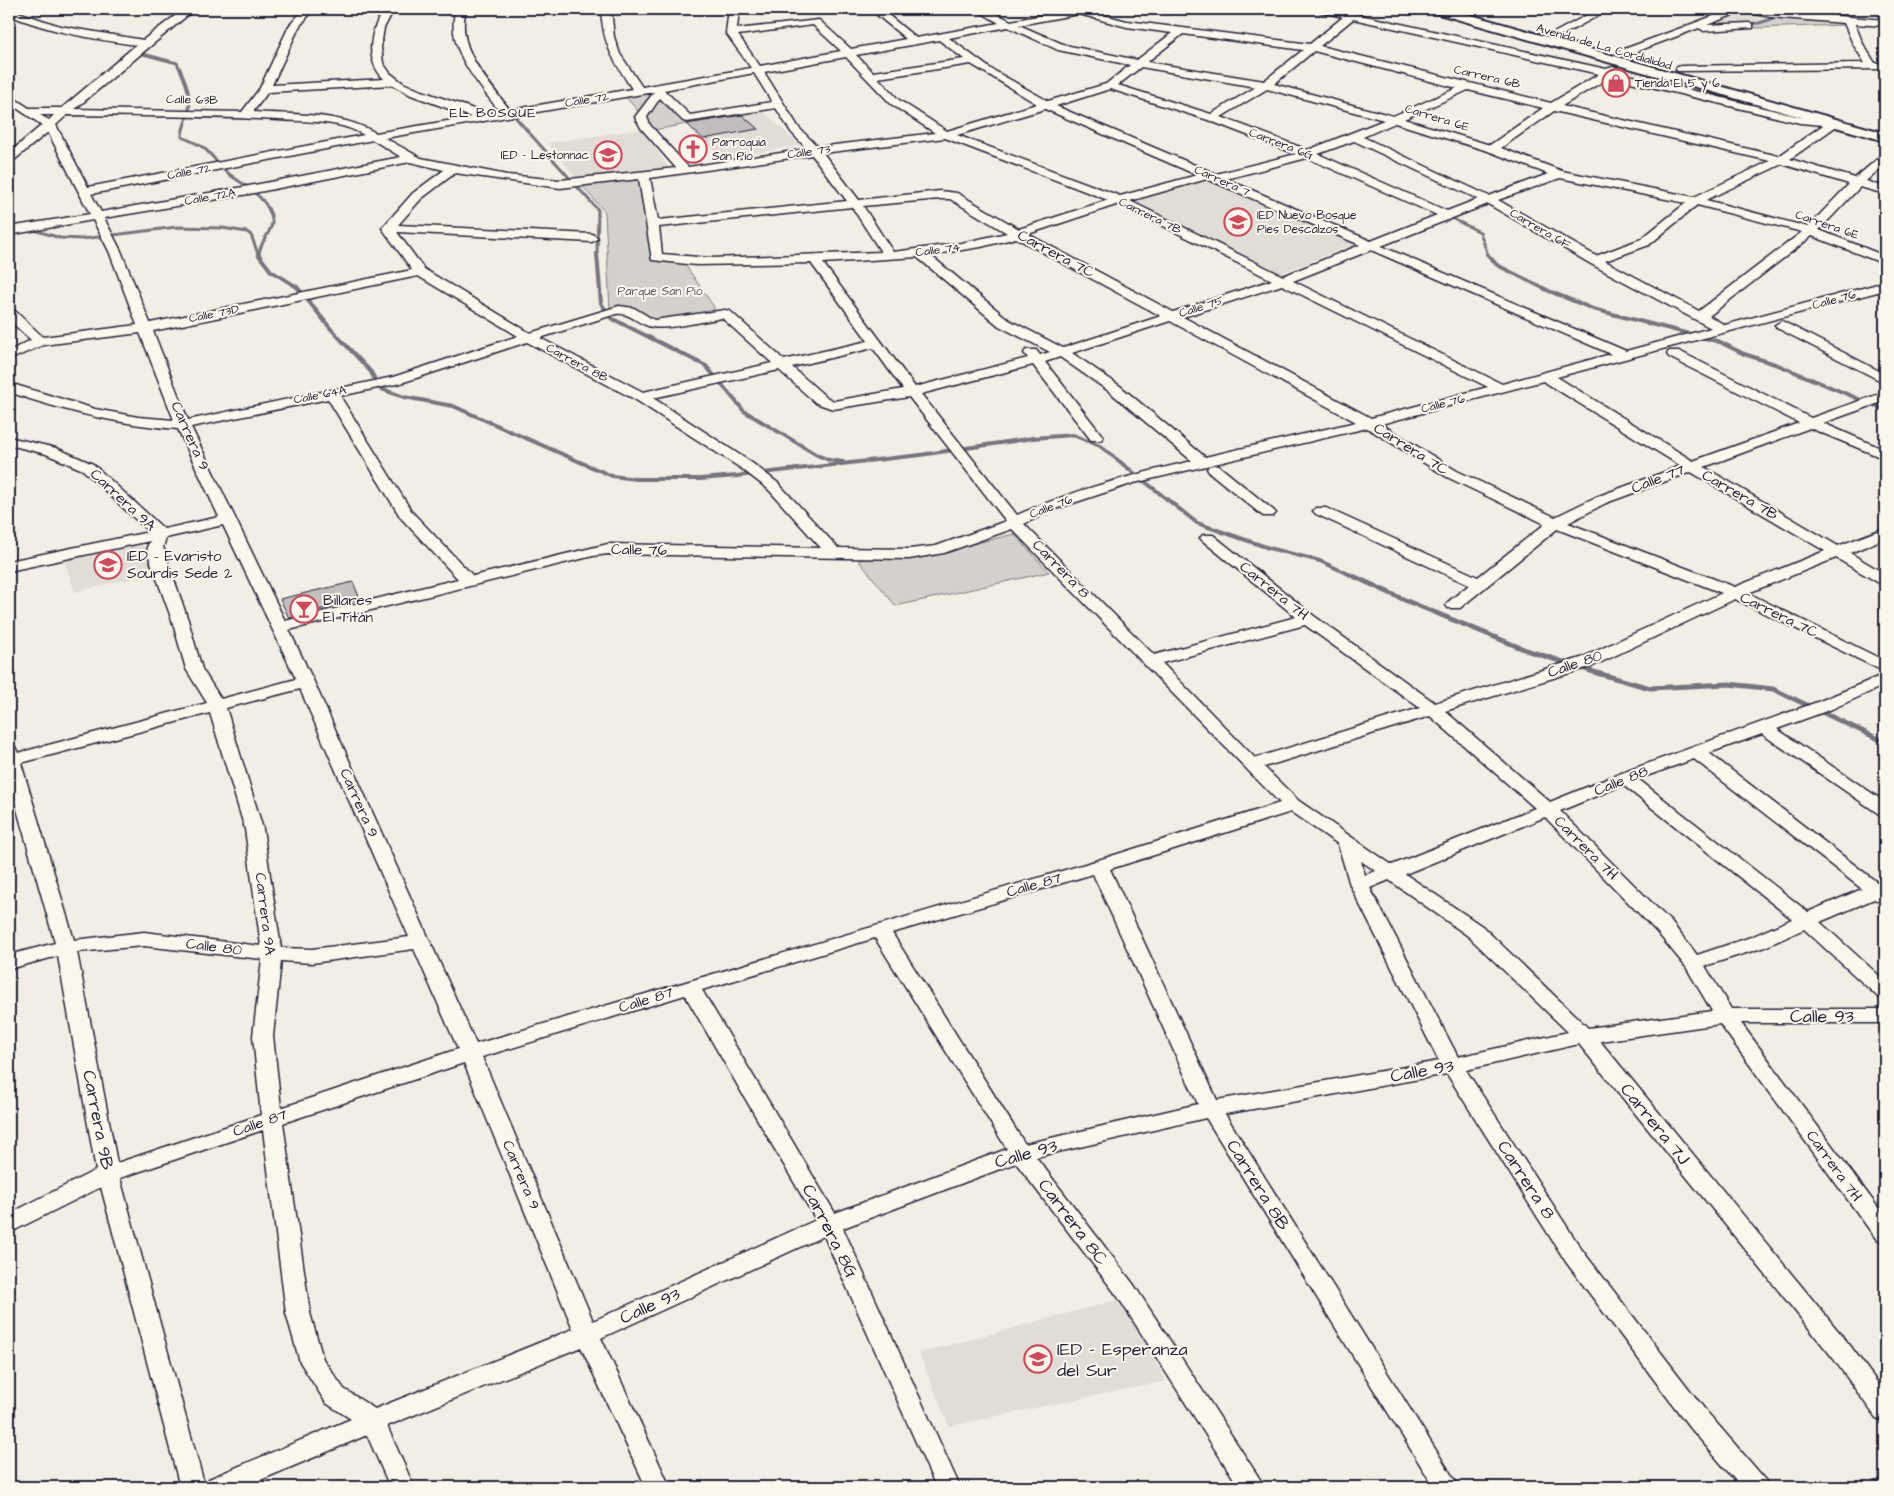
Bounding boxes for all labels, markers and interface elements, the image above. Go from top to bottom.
street label: Avenida de La Cordialidad [1534,20,1674,74]
street label: Carrera 6B [1452,61,1522,93]
shop icon: Tienda El 5 y 6 [1601,68,1631,98]
place label: Tienda El 5 y 6 [1635,75,1720,93]
street label: Calle 72 [564,88,610,112]
street label: Calle 63B [166,91,219,109]
street label: Carrera 6E [1403,100,1471,136]
district label: EL BOSQUE [449,103,537,123]
street label: Carrera 6G [1246,124,1316,164]
church icon: Parroquia San Pio [678,134,708,164]
place label: Parroquia San Pio [712,134,766,165]
school or university icon: IED - Lestonnac [593,140,623,170]
street label: Calle 73 [786,141,832,163]
place label: IED - Lestonnac [501,147,589,164]
street label: Calle 72 [166,160,212,184]
street label: Carrera 7 [1191,161,1253,201]
street label: Calle 72A [183,184,237,210]
street label: Carrera 7B [1116,194,1185,239]
street label: Carrera 6F [1506,205,1574,254]
street label: Carrera 6E [1793,206,1861,244]
school or university icon: IED Nuevo Bosque Pies Descalzos [1223,207,1253,237]
place label: IED Nuevo Bosque Pies Descalzos [1257,207,1357,238]
street label: Carrera 7C [1014,225,1099,283]
street label: Calle 74 [915,239,961,261]
park label: Parque San Pio [618,283,703,300]
street label: Calle 76 [1810,286,1858,314]
street label: Calle 75 [1177,292,1226,322]
street label: Calle 73D [187,301,241,327]
street label: Carrera 8B [543,339,612,387]
street label: Calle 64A [292,382,348,408]
street label: Calle 76 [1419,390,1467,418]
street label: Carrera 9 [165,398,215,474]
street label: Carrera 7C [1370,418,1453,481]
street label: Calle 77 [1628,459,1688,499]
street label: Carrera 9A [85,464,161,536]
street label: Carrera 7B [1698,465,1782,525]
street label: Calle 76 [1027,491,1075,523]
street label: Carrera 8 [1028,535,1095,603]
street label: Calle 76 [611,539,668,561]
place label: IED - Evaristo Sourdis Sede 2 [127,546,233,584]
school or university icon: IED - Evaristo Sourdis Sede 2 [93,550,123,580]
street label: Carrera 7H [1235,557,1313,625]
street label: Carrera 7C [1736,587,1822,643]
place label: Billares El Titán [323,590,374,628]
bar icon: Billares El Titán [289,594,319,624]
street label: Calle 80 [1545,645,1606,683]
street label: Calle 88 [1591,761,1651,801]
street label: Carrera 9 [334,765,384,841]
street label: Carrera 7H [1549,811,1623,885]
street label: Calle 87 [1004,867,1064,903]
street label: Carrera 9A [250,872,281,957]
street label: Calle 80 [185,933,244,961]
street label: Calle 87 [616,982,676,1018]
street label: Calle 93 [1790,1004,1854,1029]
street label: Calle 93 [1388,1053,1456,1089]
street label: Carrera 9B [76,1068,120,1172]
street label: Carrera 7J [1614,1078,1696,1170]
street label: Calle 87 [230,1104,290,1142]
street label: Carrera 7H [1801,1126,1867,1206]
street label: Calle 93 [992,1133,1060,1175]
street label: Carrera 8B [1220,1135,1296,1235]
street label: Carrera 8 [1491,1136,1561,1225]
street label: Carrera 9 [497,1137,545,1213]
street label: Carrera 8C [1032,1174,1114,1271]
street label: Carrera 8G [796,1180,865,1283]
street label: Calle 93 [616,1282,684,1330]
place label: IED - Esperanza del Sur [1057,1337,1188,1383]
school or university icon: IED - Esperanza del Sur [1023,1344,1053,1374]

